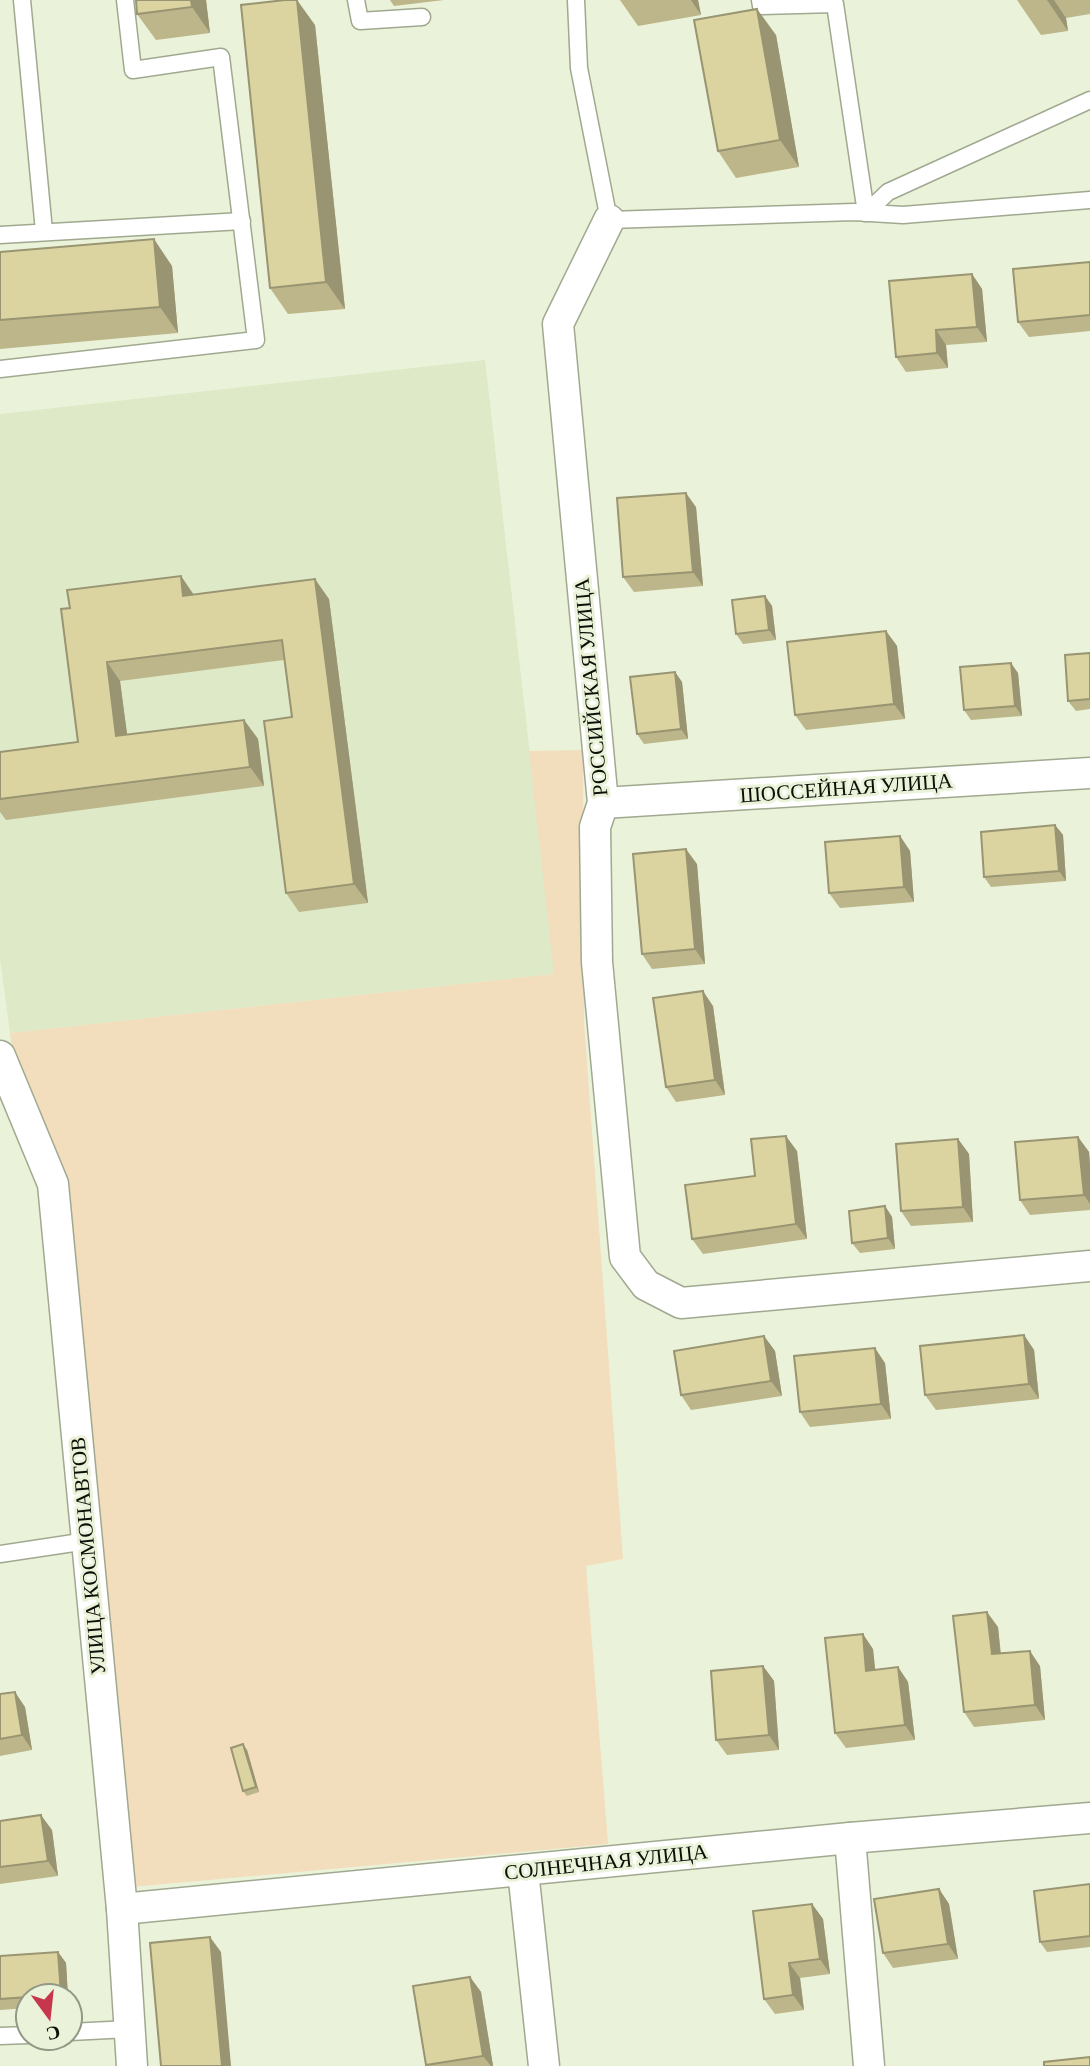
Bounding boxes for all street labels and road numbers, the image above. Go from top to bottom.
street label: РОССИЙСКАЯ УЛИЦА [569,576,613,797]
street label: ШОССЕЙНАЯ УЛИЦА [739,769,954,807]
street label: УЛИЦА КОСМОНАВТОВ [66,1436,110,1676]
street label: СОЛНЕЧНАЯ УЛИЦА [503,1839,710,1885]

